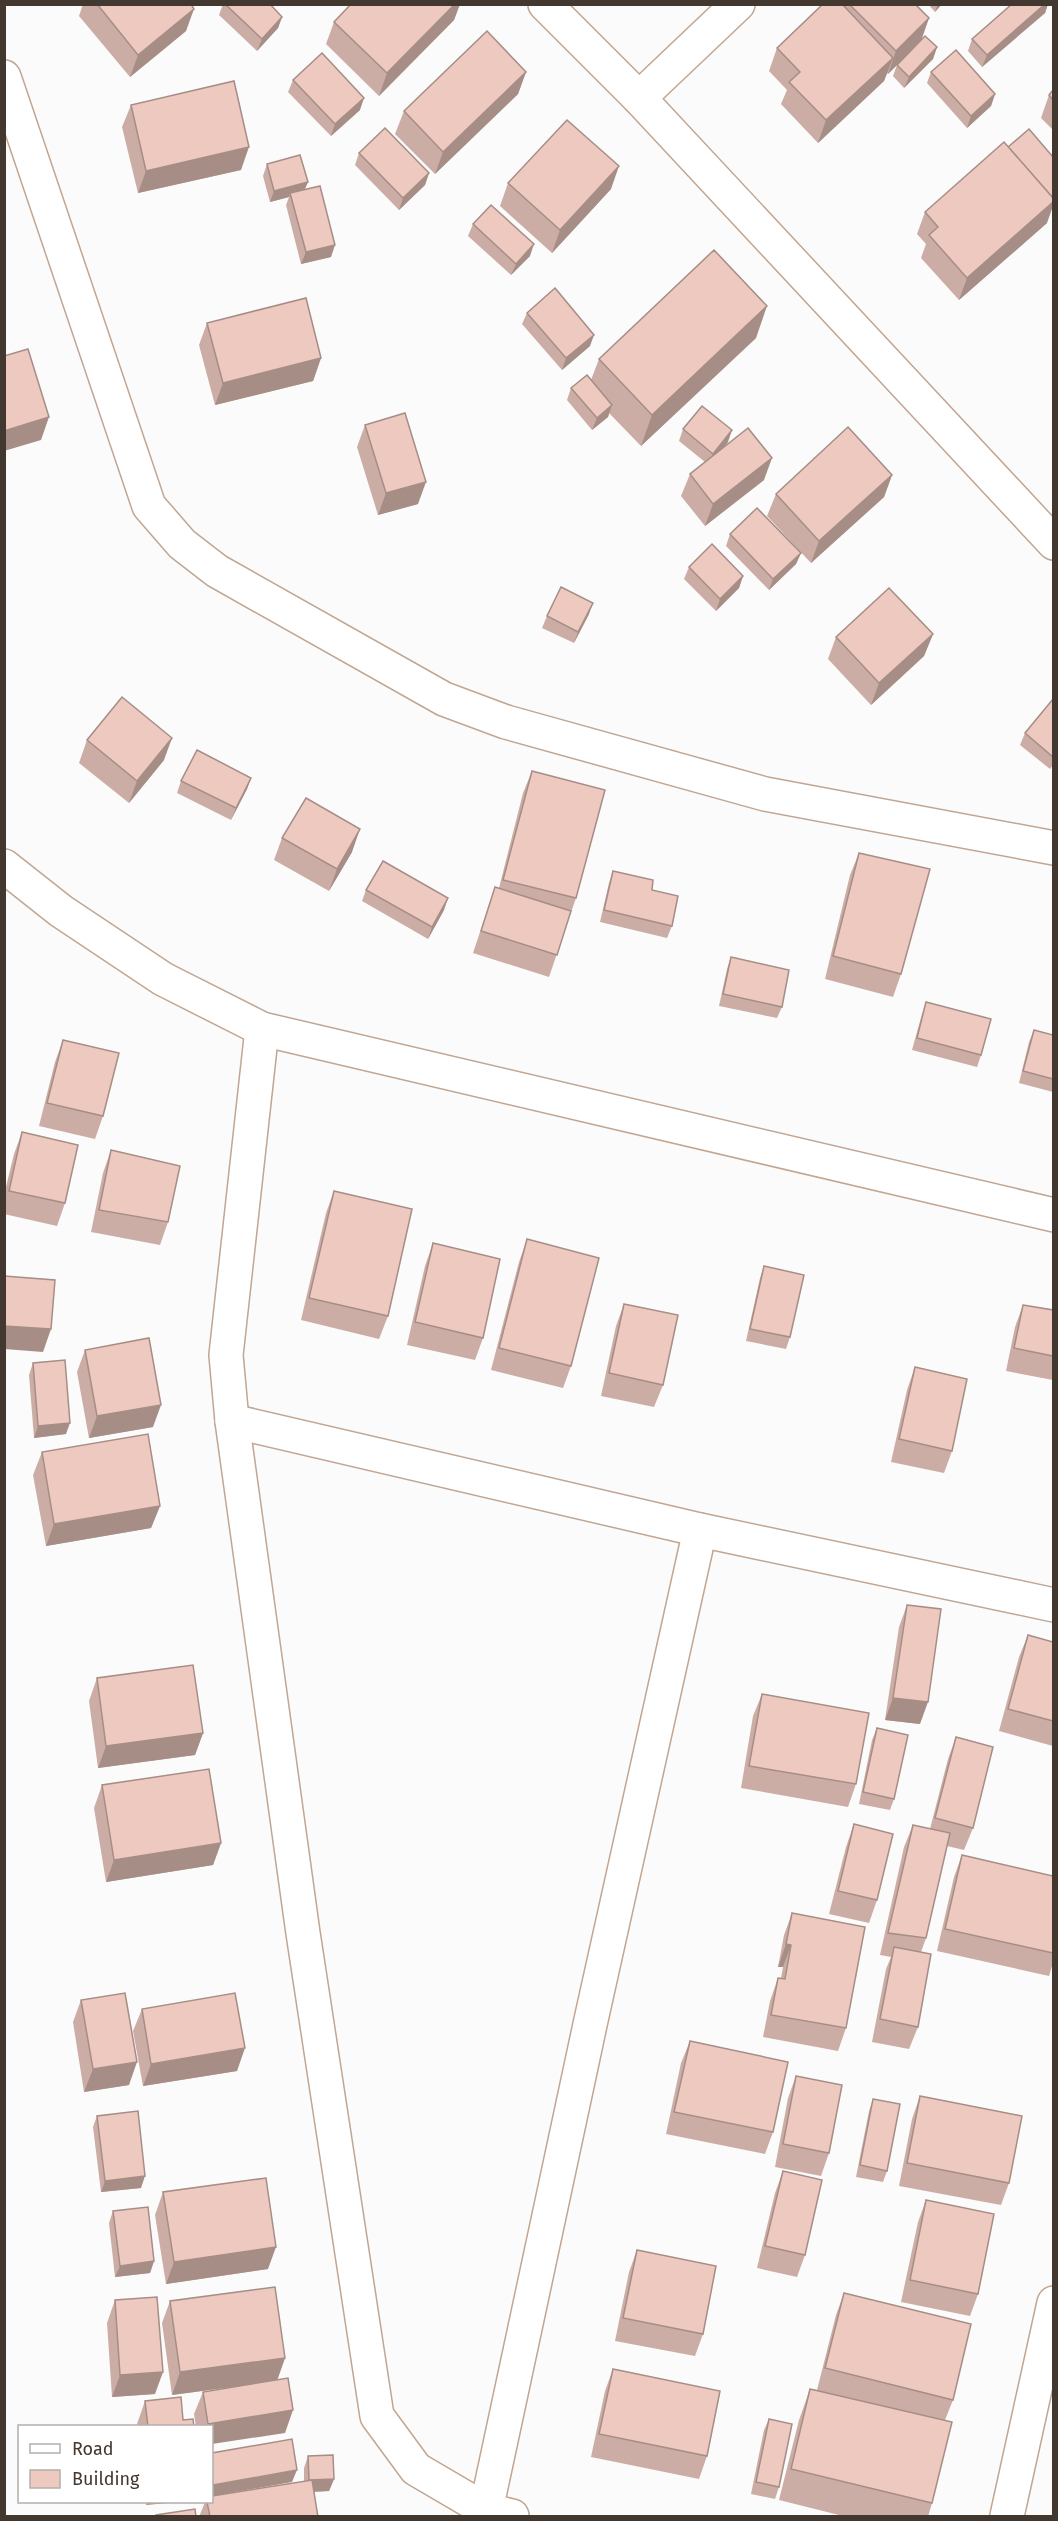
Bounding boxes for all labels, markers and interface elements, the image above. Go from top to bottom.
legend [18,2425,213,2503]
text: Road [72,2438,114,2460]
text: Building [72,2468,140,2490]

